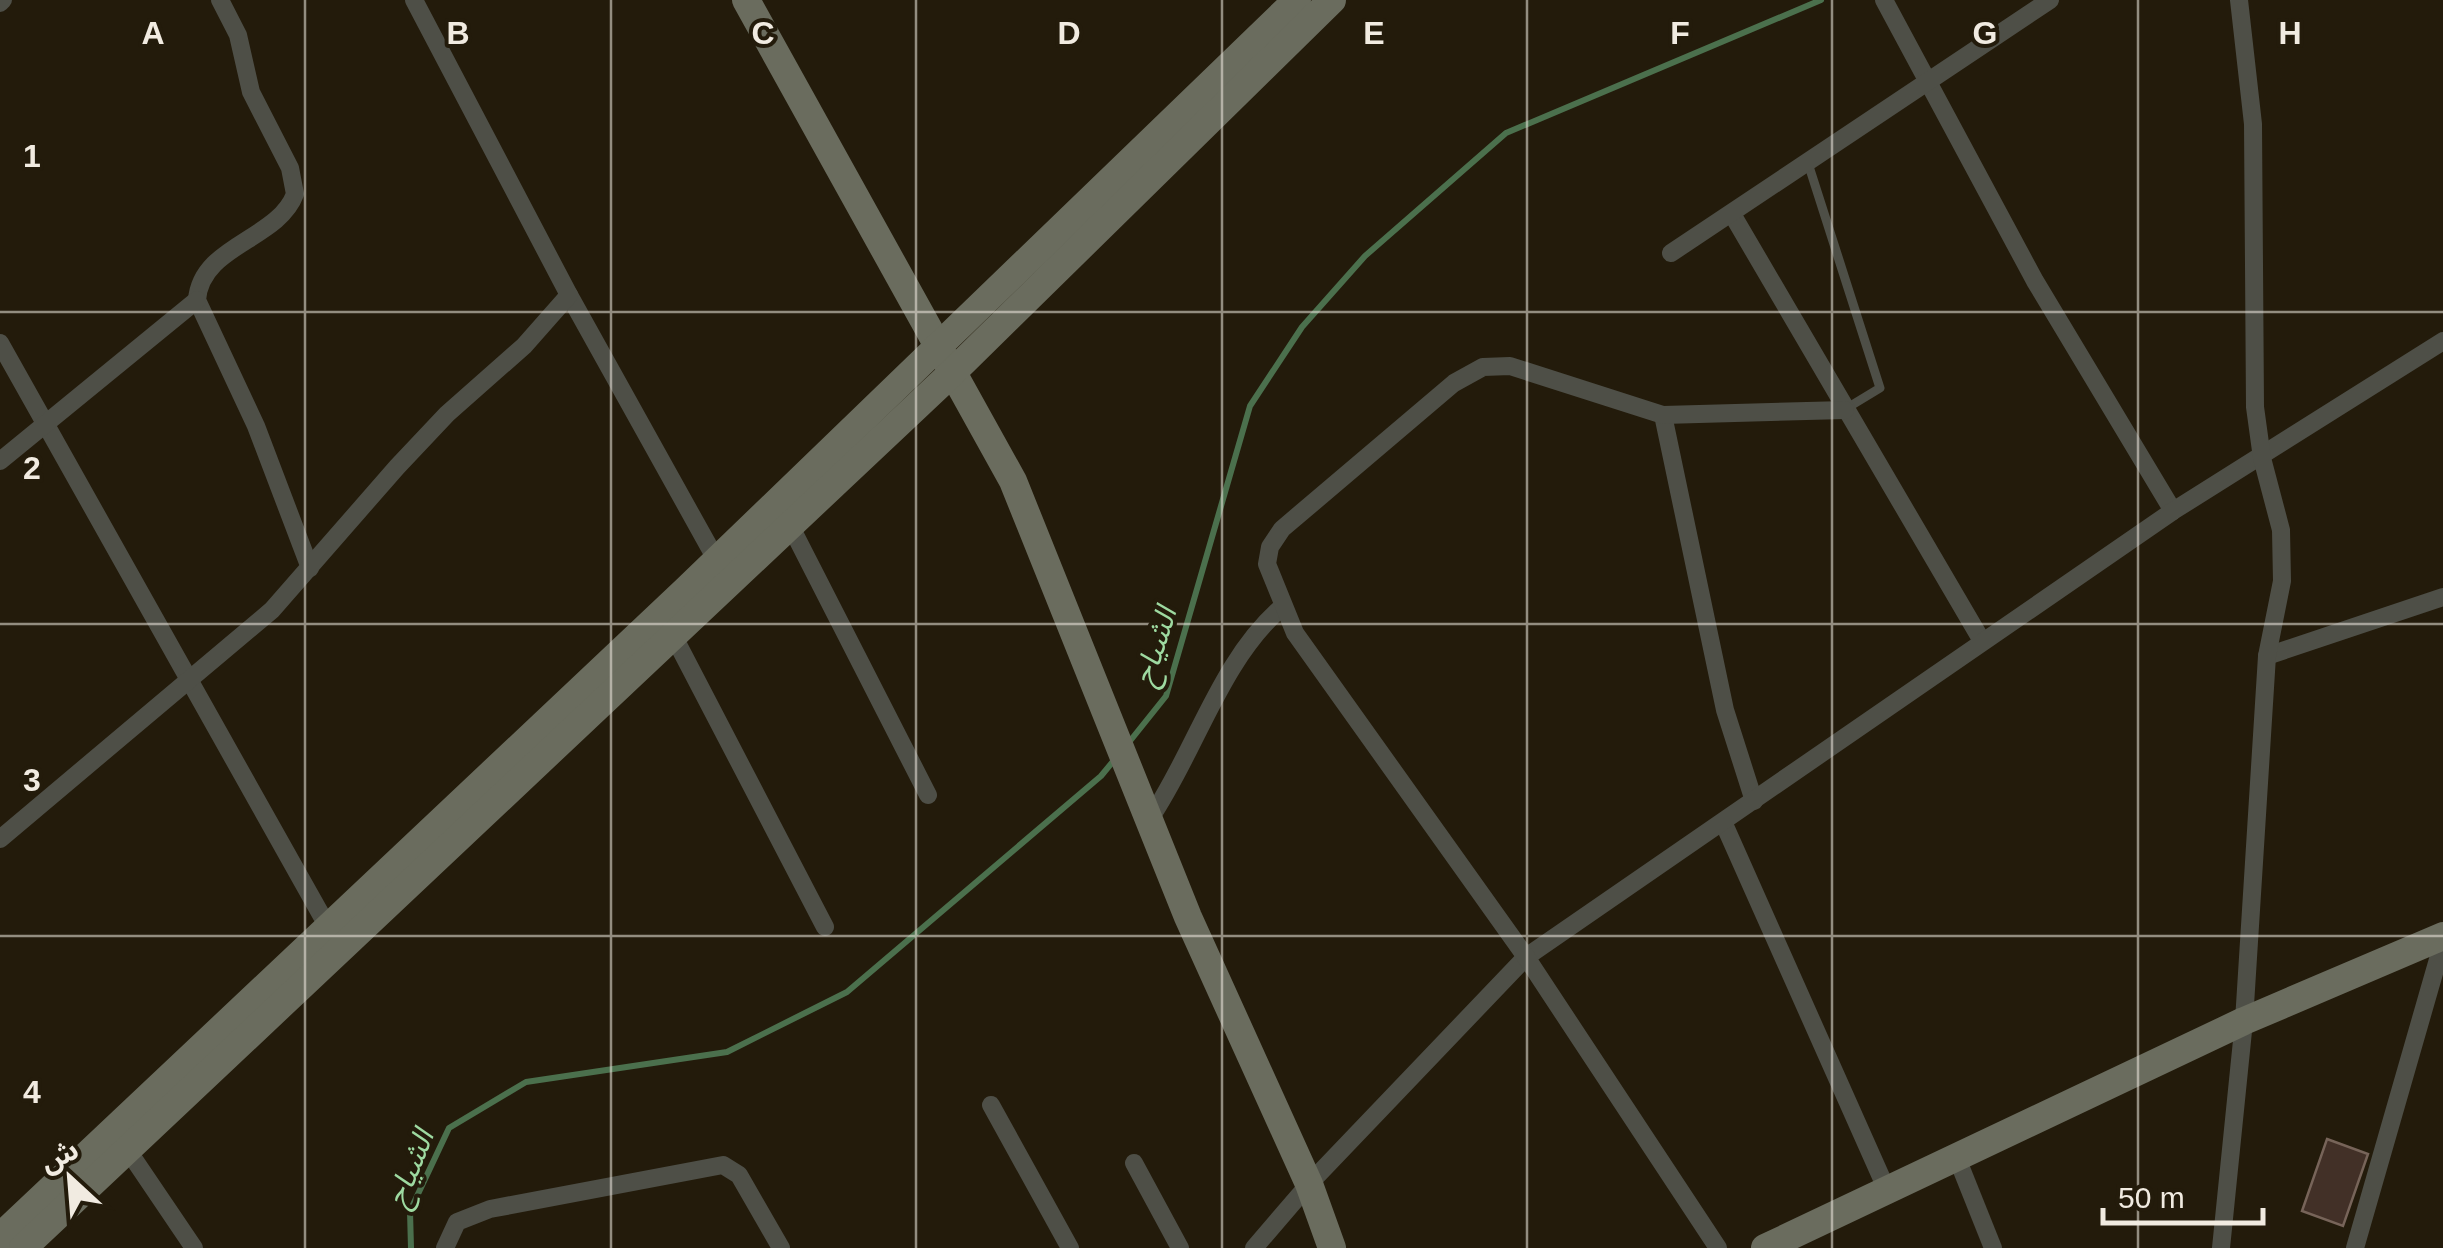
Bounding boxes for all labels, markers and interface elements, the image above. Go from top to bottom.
text: A [141,15,165,51]
text: B [446,15,470,51]
text: C [751,15,775,51]
text: D [1057,15,1081,51]
text: E [1363,15,1385,51]
text: F [1670,15,1690,51]
text: G [1973,15,1997,51]
text: H [2278,15,2302,51]
text: 1 [23,138,41,174]
text: 2 [23,450,41,486]
water label: الشياح [1126,600,1189,693]
text: 3 [23,762,41,798]
text: 4 [23,1074,41,1110]
water label: الشياح [379,1122,446,1215]
north arrow [20,1128,120,1228]
text: ش [35,1134,83,1178]
scale bar [2103,1163,2263,1225]
text: 50 m [2118,1181,2185,1214]

